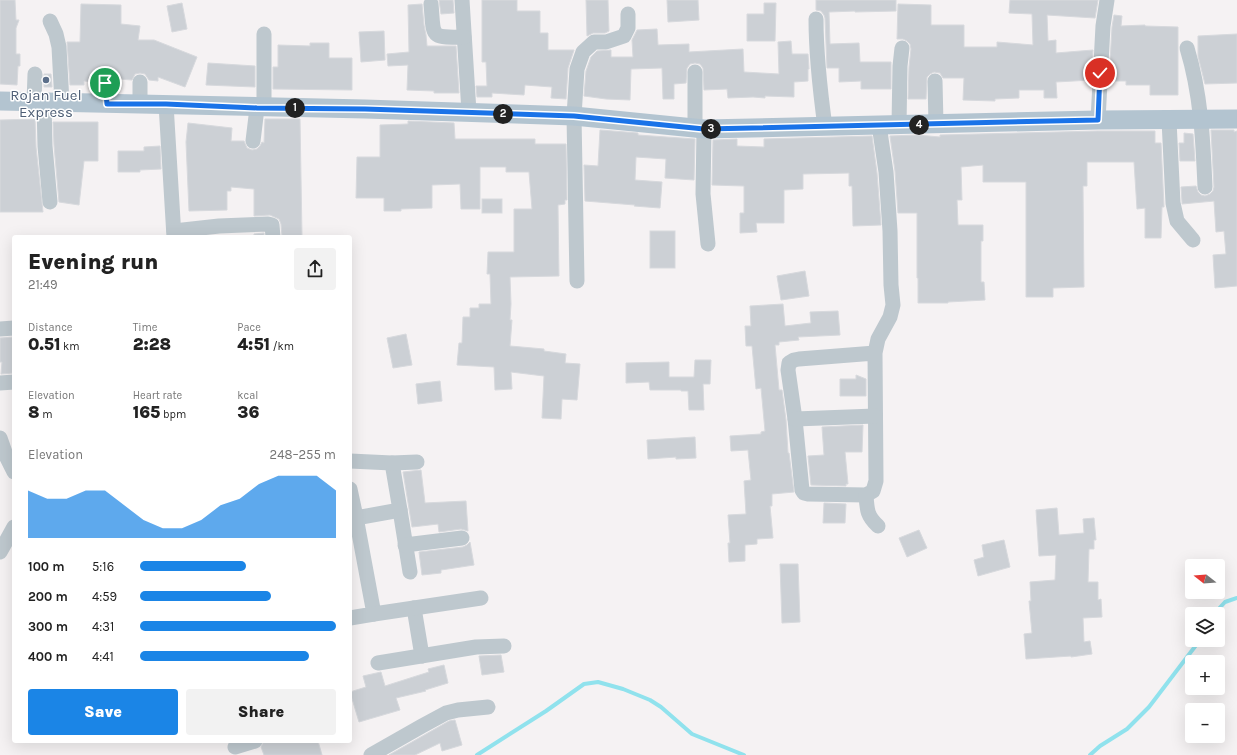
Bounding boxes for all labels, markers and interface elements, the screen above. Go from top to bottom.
pin [1083,56,1117,90]
icon: check [1089,62,1111,84]
pin [88,66,122,100]
icon: arrive [94,72,116,94]
marker: Rojan Fuel Express [41,75,51,85]
place label: Rojan Fuel Express [10,86,82,121]
pin: 1 [285,98,305,118]
text: 1 [293,101,297,114]
pin: 2 [493,104,513,124]
text: 2 [500,107,506,120]
pin: 4 [909,115,929,135]
text: 4 [916,118,922,131]
pin: 3 [701,119,721,139]
text: 3 [708,122,714,135]
button: share [294,248,336,290]
text: Evening run [28,249,158,275]
text: 21:49 [28,277,58,292]
text: Distance [28,321,72,334]
text: Time [133,321,157,334]
text: Pace [237,321,261,334]
text: 0.51 [28,334,61,354]
text: 2:28 [133,334,171,354]
text: 4:51 [237,334,270,354]
text: km [61,340,80,353]
text: /km [270,340,294,353]
text: Elevation [28,389,75,402]
text: Heart rate [133,389,182,402]
text: kcal [237,389,258,402]
text: 8 [28,402,40,422]
text: 165 [133,402,160,422]
text: 36 [237,402,259,422]
text: m [40,408,52,421]
text: bpm [160,408,186,421]
text: Elevation [28,447,83,462]
text: 248–255 m [270,447,336,462]
text: 100 m [28,559,65,574]
text: 5:16 [92,559,114,574]
north arrow [1185,559,1225,599]
map controls [1185,559,1225,743]
text: 200 m [28,589,68,604]
text: 4:59 [92,589,117,604]
button: layers [1185,607,1225,647]
text: 300 m [28,619,68,634]
text: 4:31 [92,619,114,634]
text: 400 m [28,649,68,664]
text: 4:41 [92,649,114,664]
button: + [1185,655,1225,695]
button: Save [28,689,178,735]
button: Share [186,689,336,735]
button: − [1185,703,1225,743]

